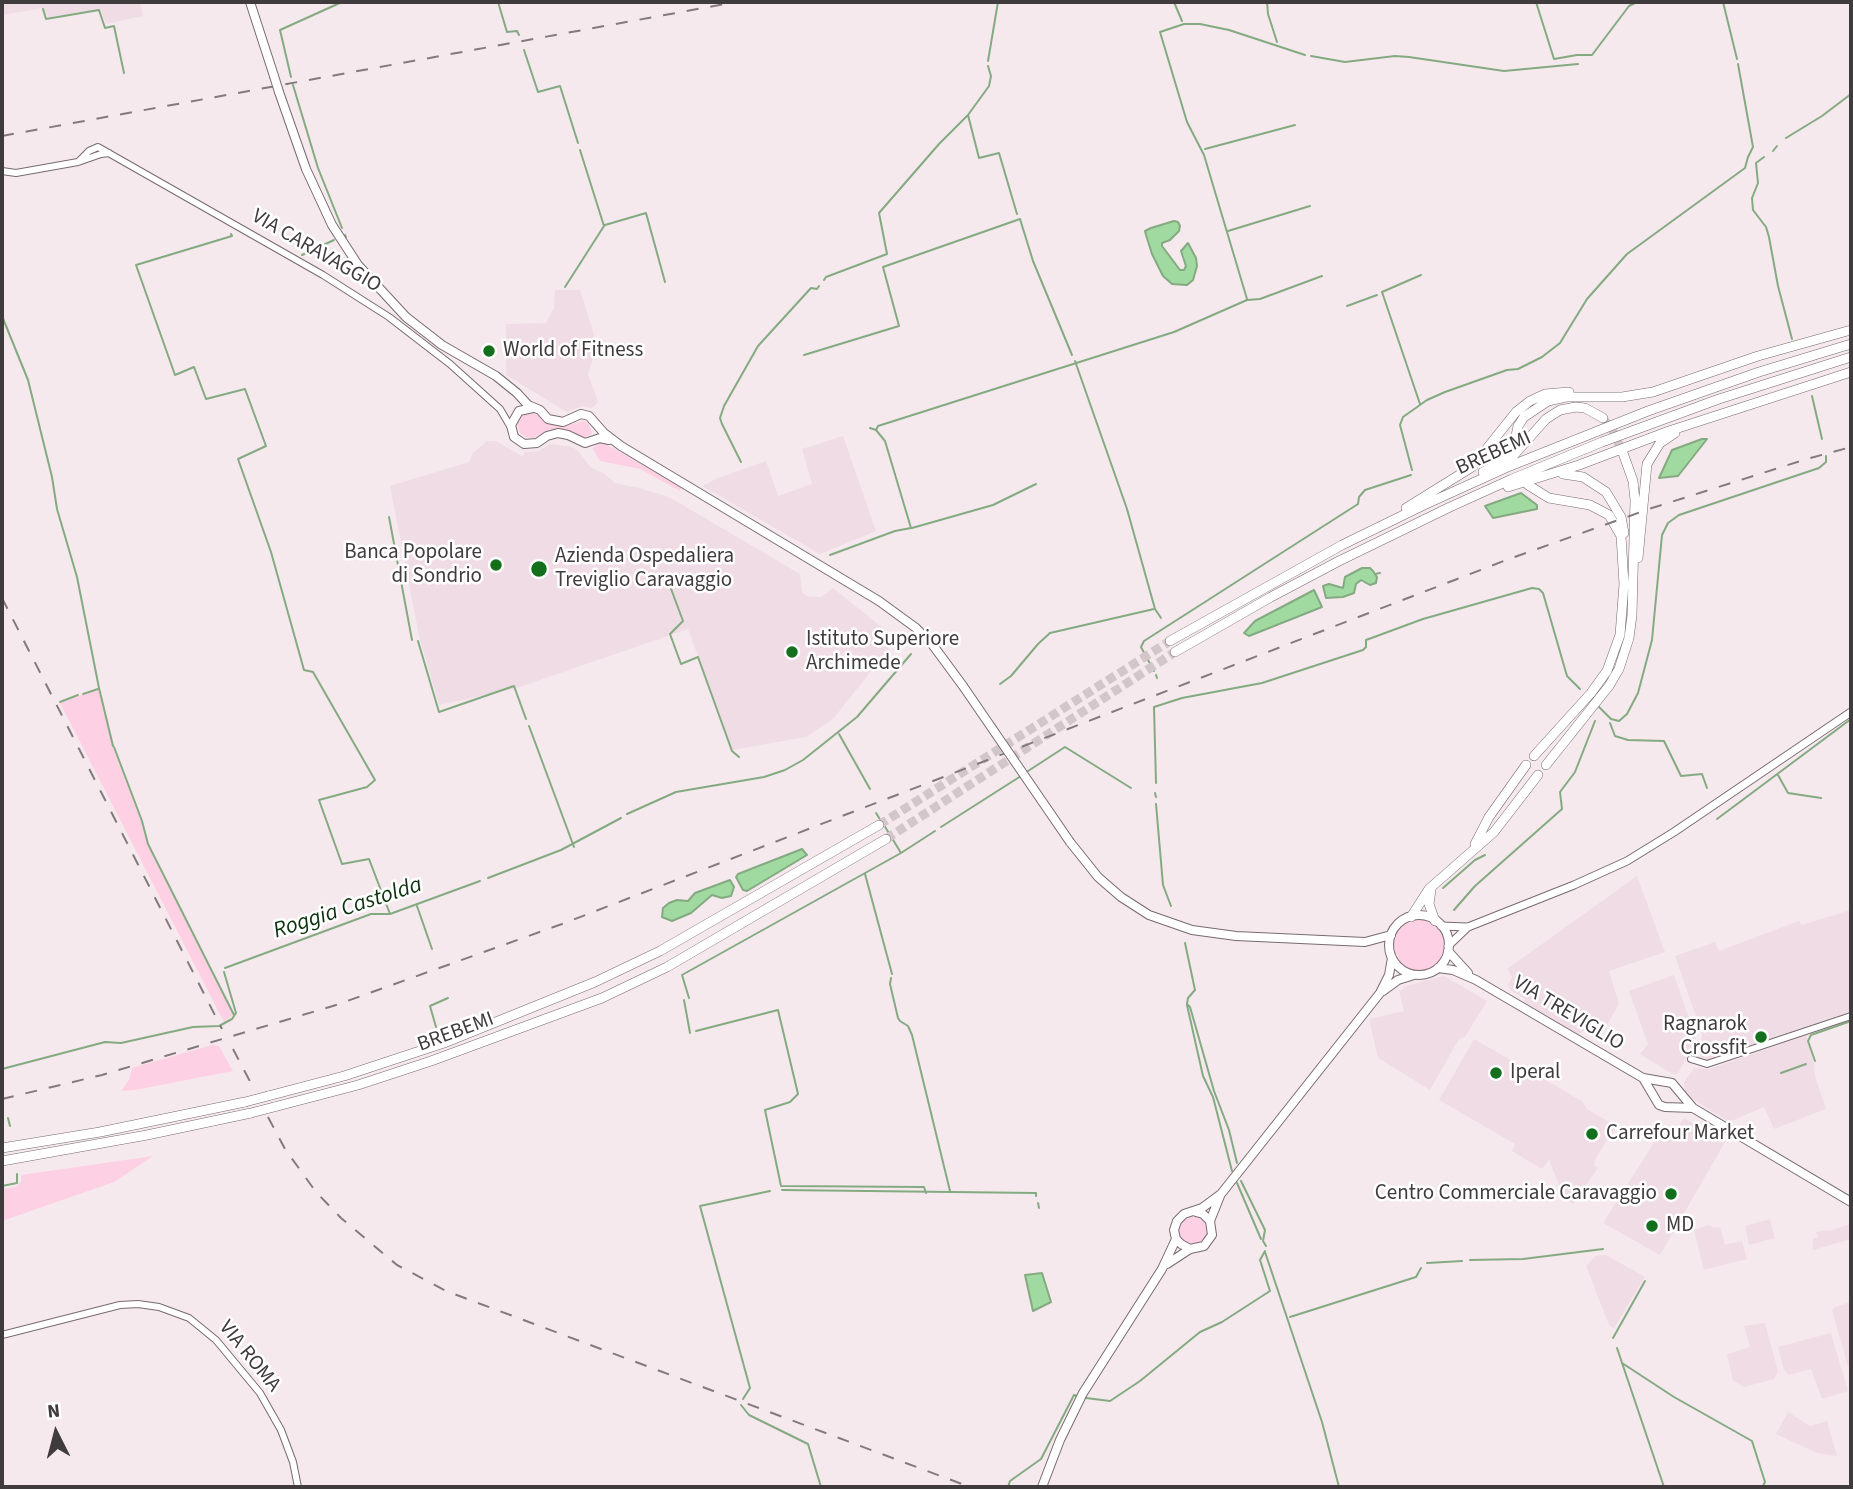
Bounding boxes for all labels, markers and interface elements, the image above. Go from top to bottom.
street label: VIA CARAVAGGIO [247,205,385,299]
place label: World of Fitness [503,338,643,364]
marker: World of Fitness [481,343,497,359]
street label: BREBEMI [1453,426,1535,482]
place label: Banca Popolare di Sondrio [344,540,482,590]
place label: Azienda Ospedaliera Treviglio Caravaggio [555,544,734,594]
marker: Banca Popolare di Sondrio [488,557,504,573]
marker: Azienda Ospedaliera Treviglio Caravaggio [529,559,549,579]
place label: Istituto Superiore Archimede [806,627,959,677]
marker: Istituto Superiore Archimede [784,644,800,660]
water label: Roggia Castolda [270,872,426,946]
street label: VIA TREVIGLIO [1508,971,1628,1057]
street label: BREBEMI [414,1008,498,1058]
place label: Ragnarok Crossfit [1663,1012,1747,1062]
marker: Ragnarok Crossfit [1753,1029,1769,1045]
place label: Iperal [1510,1060,1560,1086]
marker: Iperal [1488,1065,1504,1081]
place label: Carrefour Market [1606,1121,1754,1147]
marker: Carrefour Market [1584,1126,1600,1142]
place label: Centro Commerciale Caravaggio [1375,1181,1657,1207]
marker: Centro Commerciale Caravaggio [1663,1186,1679,1202]
place label: MD [1666,1213,1694,1239]
marker: MD [1644,1218,1660,1234]
street label: VIA ROMA [213,1316,285,1398]
north arrow [21,1398,91,1468]
text: N [46,1398,61,1426]

